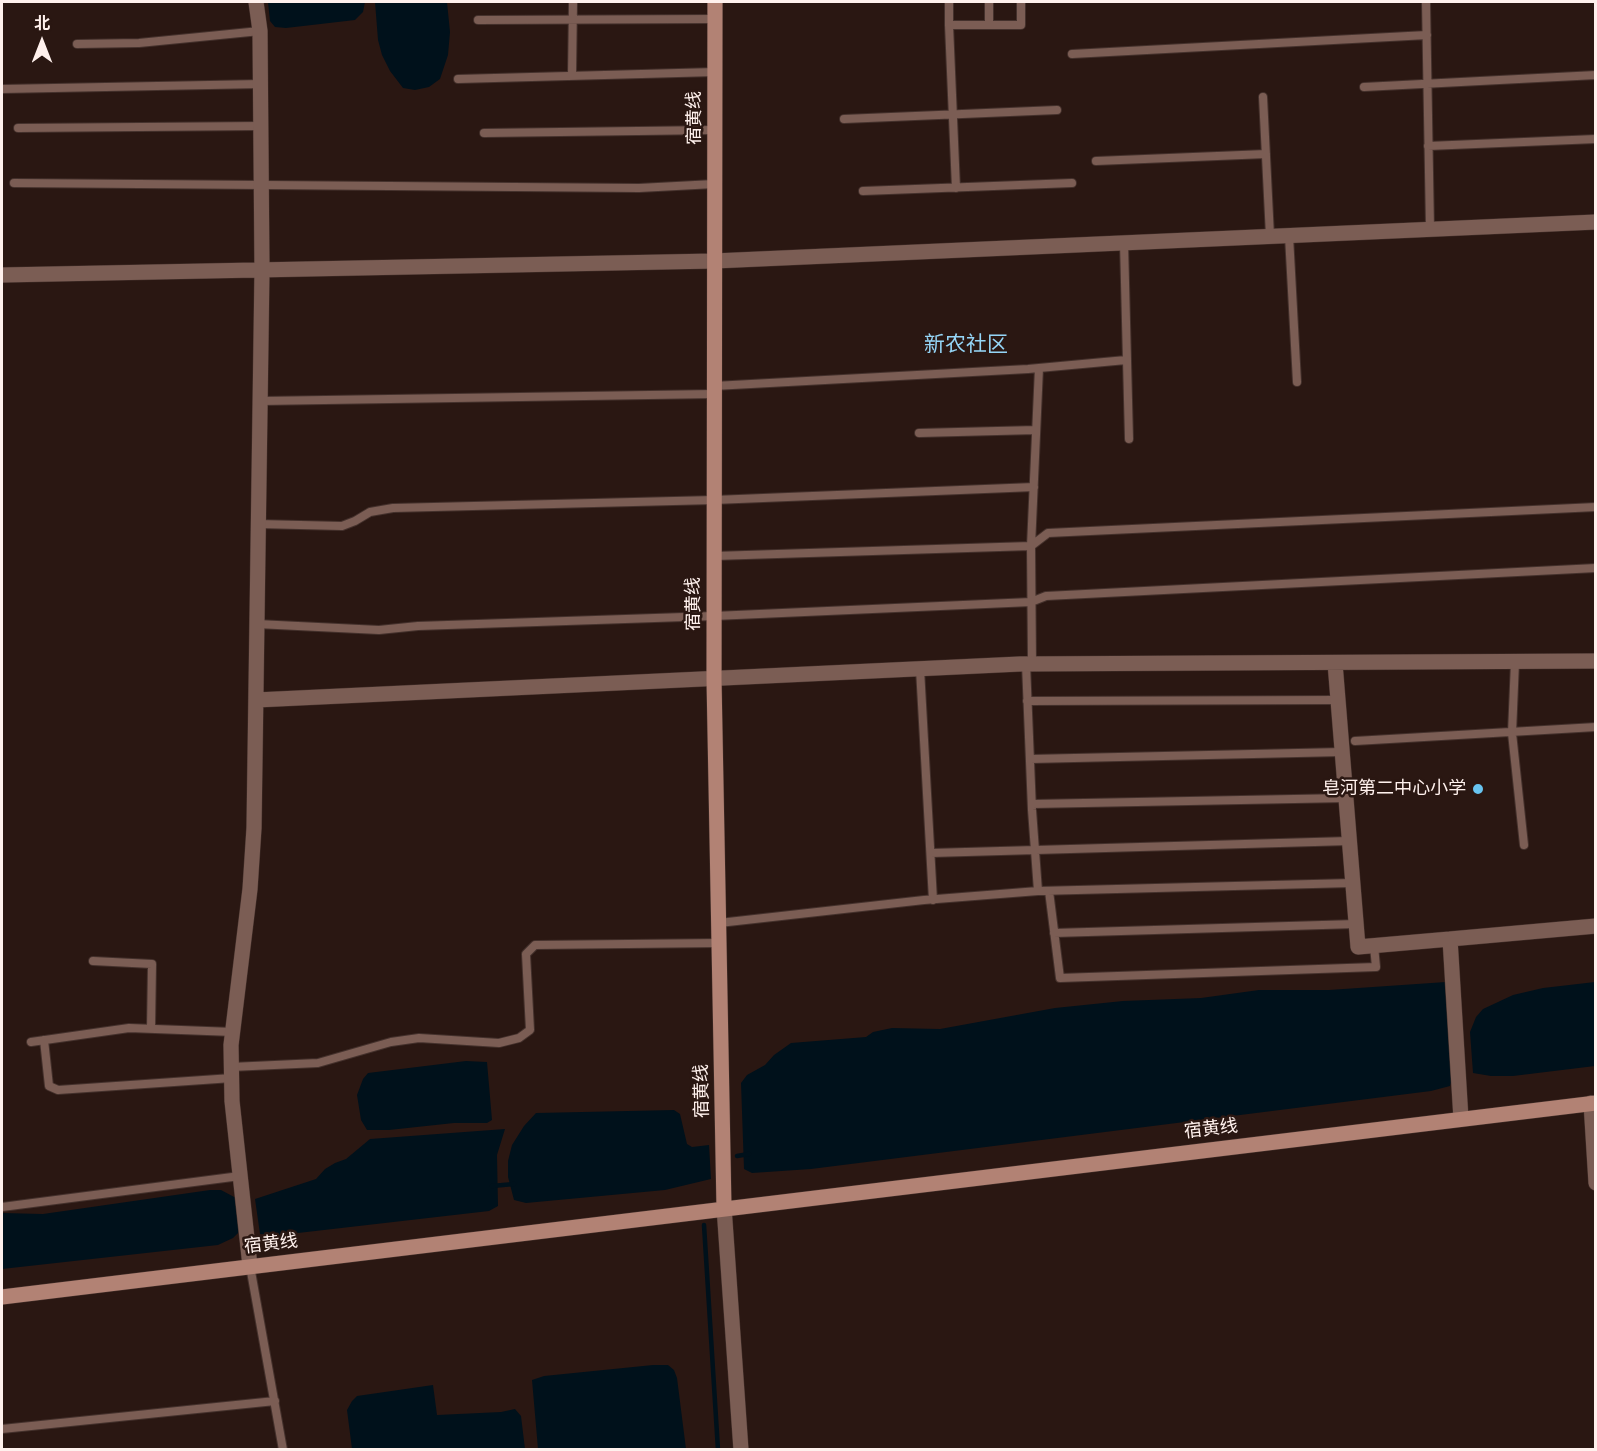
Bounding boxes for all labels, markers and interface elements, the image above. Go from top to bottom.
north arrow [12,12,72,72]
text: 北 [34,14,50,33]
street label: 宿黄线 [684,91,706,145]
district label: 新农社区 [924,332,1008,358]
street label: 宿黄线 [683,577,705,631]
place label: 皂河第二中心小学 [1322,778,1466,800]
marker: 皂河第二中心小学 [1471,782,1485,796]
street label: 宿黄线 [691,1064,713,1118]
street label: 宿黄线 [1183,1115,1239,1143]
street label: 宿黄线 [243,1230,299,1258]

